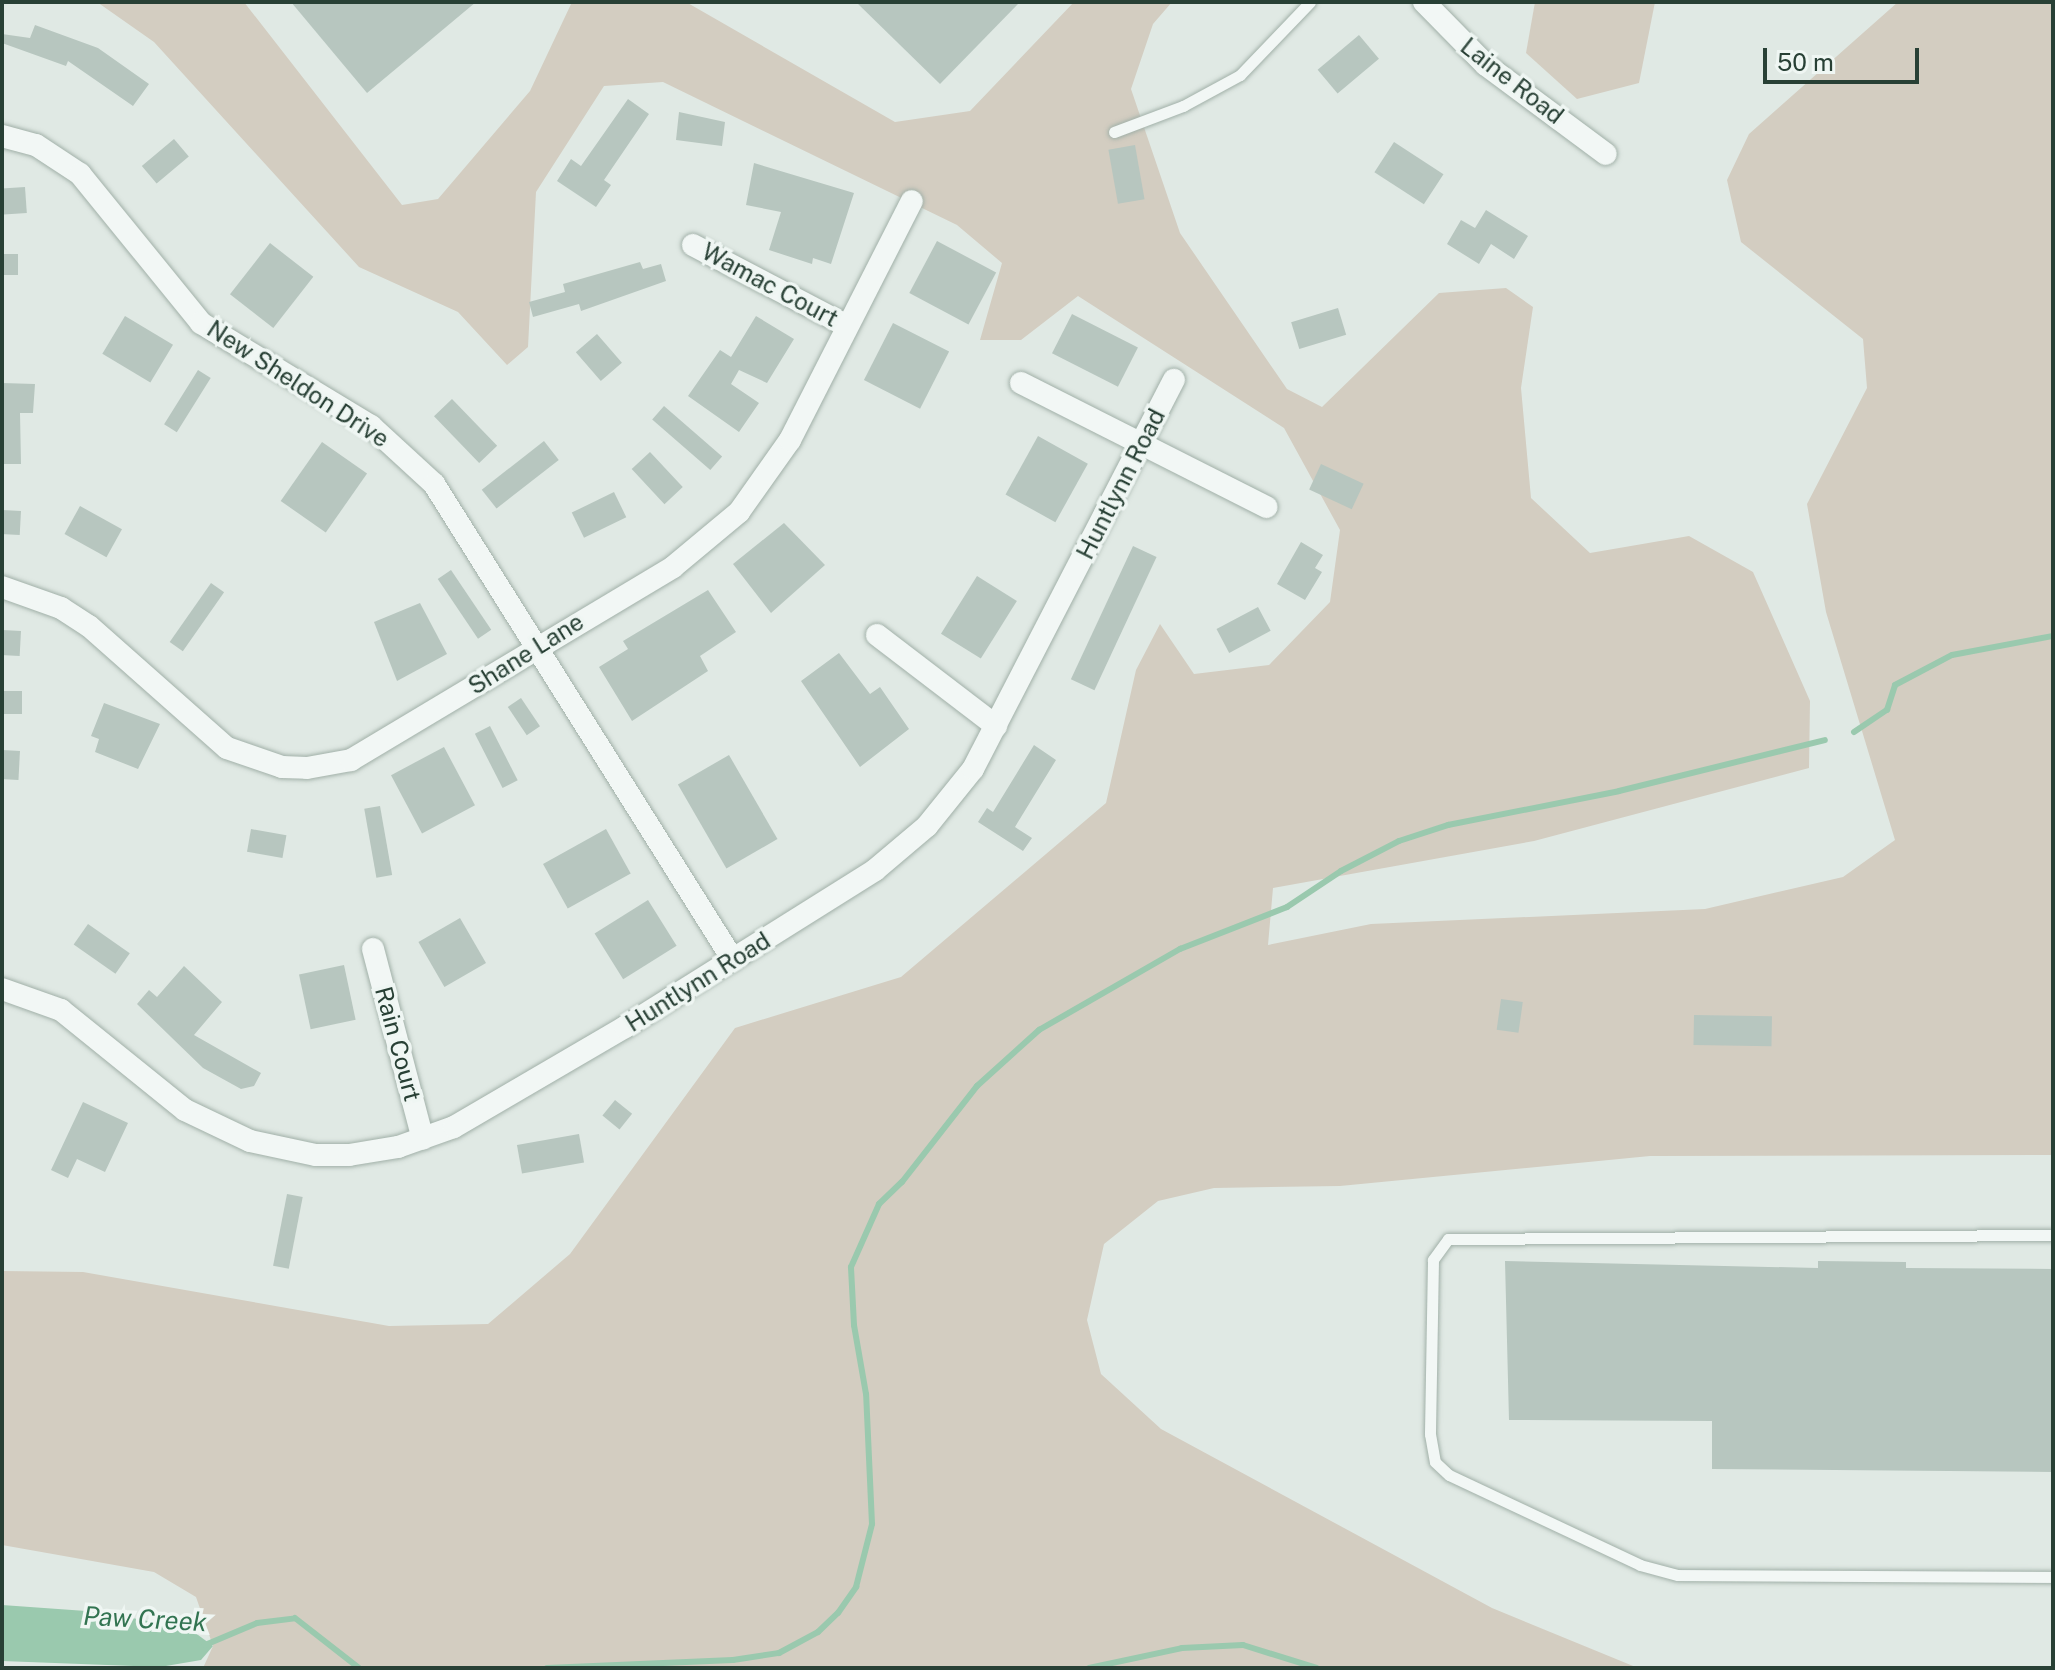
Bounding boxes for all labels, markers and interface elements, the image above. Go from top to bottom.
street label: Laine Road [1455,32,1569,130]
scale bar [1767,32,1923,82]
text: 50 m [1777,48,1834,76]
street label: Wamac Court [697,237,843,333]
street label: New Sheldon Drive [202,314,394,454]
street label: Huntlynn Road [1071,404,1171,564]
street label: Shane Lane [463,607,589,701]
street label: Huntlynn Road [620,926,776,1038]
street label: Rain Court [369,984,427,1104]
water label: Paw Creek [82,1600,208,1638]

